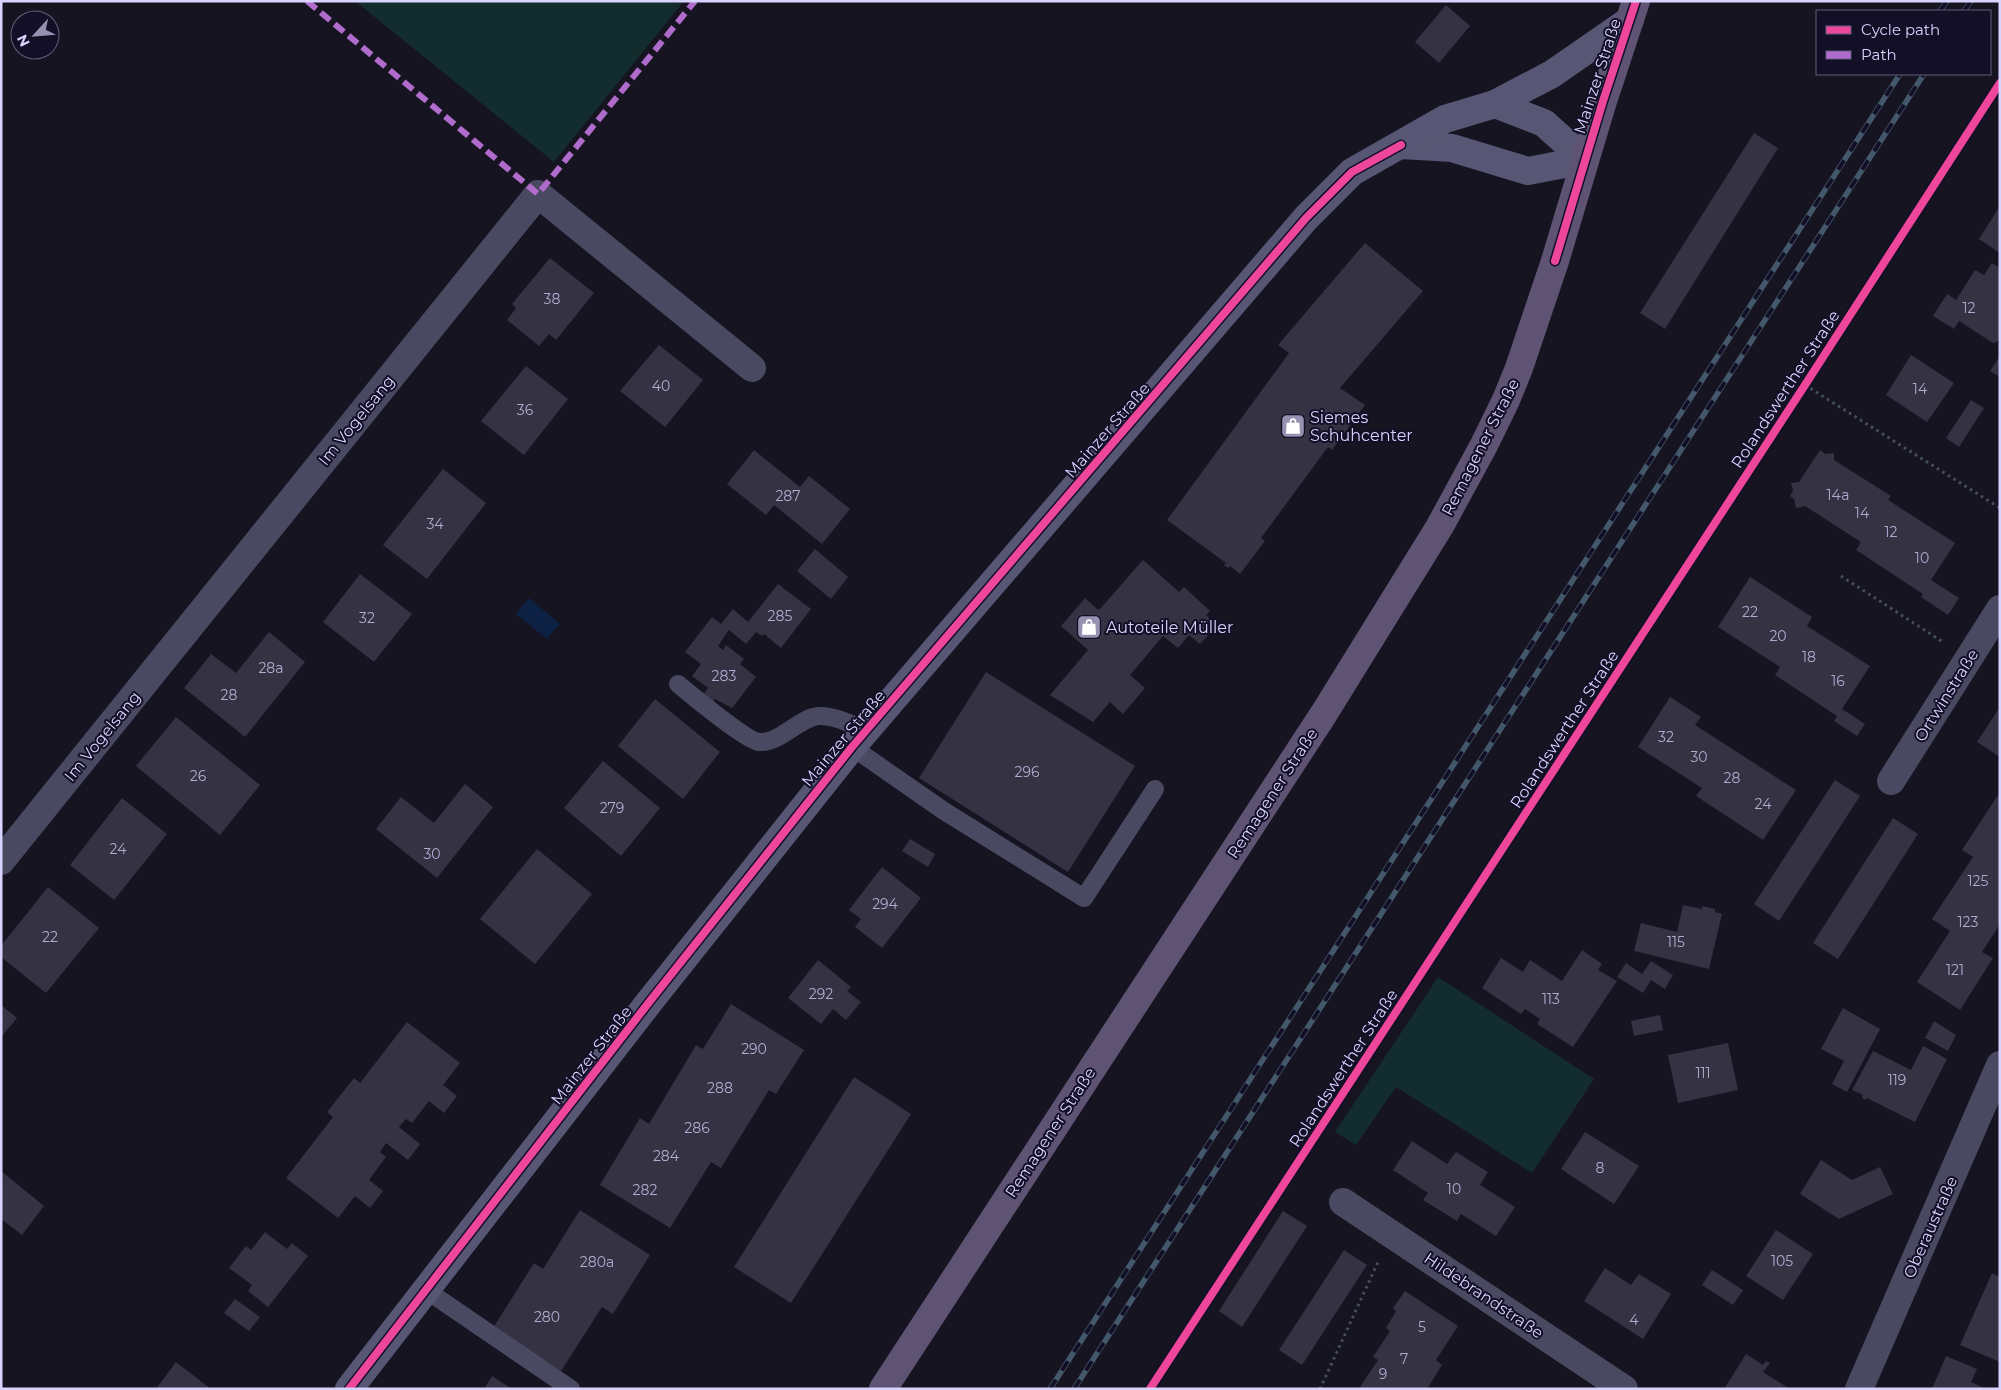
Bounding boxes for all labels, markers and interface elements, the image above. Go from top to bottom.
north arrow [10,10,60,60]
legend [1816,10,1991,75]
street label: Mainzer Straße [1570,16,1625,136]
text: Cycle path [1861,20,1940,39]
text: N [13,32,34,50]
text: Path [1861,45,1897,64]
house number: 38 [544,290,560,308]
house number: 12 [1962,299,1976,317]
street label: Rolandswerther Straße [1727,307,1844,472]
street label: Im Vogelsang [314,371,398,469]
street label: Remagener Straße [1438,376,1523,519]
house number: 40 [652,377,670,395]
street label: Mainzer Straße [1061,379,1154,482]
house number: 14 [1913,380,1928,398]
house number: 36 [517,401,534,419]
place label: Siemes Schuhcenter [1310,408,1413,445]
shop icon: Siemes Schuhcenter [1280,413,1306,439]
house number: 14a [1827,486,1849,504]
house number: 287 [775,487,801,505]
house number: 14 [1855,504,1870,522]
house number: 34 [426,515,444,533]
house number: 12 [1884,523,1898,541]
house number: 10 [1915,549,1929,567]
house number: 22 [1742,603,1758,621]
house number: 285 [768,607,792,625]
house number: 32 [359,609,375,627]
shop icon: Autoteile Müller [1076,614,1102,640]
place label: Autoteile Müller [1106,618,1233,637]
house number: 20 [1769,627,1787,645]
street label: Ortwinstraße [1910,646,1982,745]
street label: Rolandswerther Straße [1506,647,1623,812]
house number: 18 [1802,648,1816,666]
house number: 28a [258,659,284,677]
house number: 283 [712,667,736,685]
house number: 16 [1831,672,1845,690]
house number: 28 [221,686,238,704]
street label: Mainzer Straße [798,686,889,790]
street label: Im Vogelsang [60,687,144,785]
street label: Remagener Straße [1223,725,1322,862]
house number: 32 [1658,728,1674,746]
house number: 30 [1690,748,1708,766]
house number: 296 [1014,763,1040,781]
house number: 26 [190,767,207,785]
house number: 28 [1724,769,1741,787]
house number: 24 [1755,795,1772,813]
house number: 279 [600,799,624,817]
house number: 24 [110,840,127,858]
house number: 30 [423,845,441,863]
house number: 125 [1968,872,1989,890]
house number: 294 [872,895,899,913]
house number: 123 [1958,913,1979,931]
house number: 22 [42,928,58,946]
house number: 115 [1667,933,1685,951]
house number: 121 [1946,961,1964,979]
house number: 292 [809,985,833,1003]
street label: Rolandswerther Straße [1285,986,1402,1151]
house number: 113 [1542,990,1560,1008]
street label: Mainzer Straße [547,1002,636,1108]
house number: 290 [741,1040,767,1058]
street label: Remagener Straße [1001,1064,1100,1201]
house number: 111 [1695,1064,1711,1082]
house number: 119 [1888,1071,1906,1089]
house number: 288 [707,1079,733,1097]
house number: 286 [684,1119,710,1137]
house number: 284 [653,1147,680,1165]
house number: 8 [1596,1159,1605,1177]
street label: Oberaustraße [1899,1173,1961,1281]
house number: 10 [1447,1180,1461,1198]
house number: 282 [633,1181,657,1199]
street label: Hildebrandstraße [1420,1248,1547,1342]
house number: 105 [1771,1252,1793,1270]
house number: 280a [580,1253,614,1271]
house number: 280 [534,1308,560,1326]
house number: 4 [1629,1311,1639,1329]
house number: 5 [1418,1318,1426,1336]
house number: 7 [1400,1350,1408,1368]
house number: 9 [1379,1365,1387,1383]

